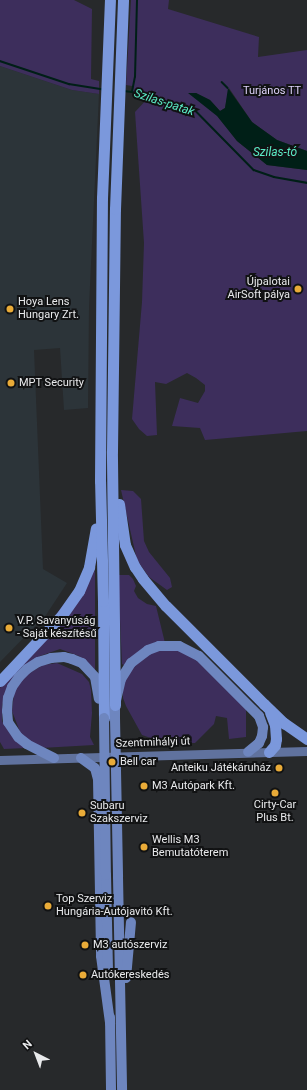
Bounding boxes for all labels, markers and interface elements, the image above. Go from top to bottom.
park label: Turjános TT [243,84,301,98]
water label: Szilas-patak [132,86,196,120]
water label: Szilas-tó [253,146,297,160]
place label: Újpalotai AirSoft pálya [228,276,290,302]
marker: Újpalotai AirSoft pálya [293,284,303,294]
place label: Hoya Lens Hungary Zrt. [18,296,79,322]
marker: Hoya Lens Hungary Zrt. [5,304,15,314]
place label: MPT Security [19,376,84,390]
marker: MPT Security [6,378,16,388]
place label: V.P. Savanyúság - Saját készítésű [17,615,97,641]
marker: V.P. Savanyúság - Saját készítésű [4,623,14,633]
street label: Szentmihályi út [115,735,191,751]
place label: Bell car [120,755,156,769]
marker: Bell car [107,757,117,767]
place label: Anteiku Játékáruház [171,761,271,775]
marker: Anteiku Játékáruház [274,763,284,773]
place label: M3 Autópark Kft. [152,779,235,793]
marker: M3 Autópark Kft. [139,781,149,791]
marker: Cirty-Car Plus Bt. [270,788,280,798]
place label: Cirty-Car Plus Bt. [254,799,296,825]
place label: Subaru Szakszerviz [90,800,148,826]
marker: Subaru Szakszerviz [77,808,87,818]
place label: Wellis M3 Bemutatóterem [152,834,228,860]
marker: Wellis M3 Bemutatóterem [139,842,149,852]
place label: Top Szerviz Hungária-Autójavitó Kft. [56,893,173,919]
marker: Top Szerviz Hungária-Autójavitó Kft. [43,901,53,911]
place label: M3 autószerviz [93,938,167,952]
marker: M3 autószerviz [80,940,90,950]
place label: Autókereskedés [91,968,169,982]
marker: Autókereskedés [78,970,88,980]
north arrow [16,1034,56,1074]
text: N [20,1037,35,1052]

